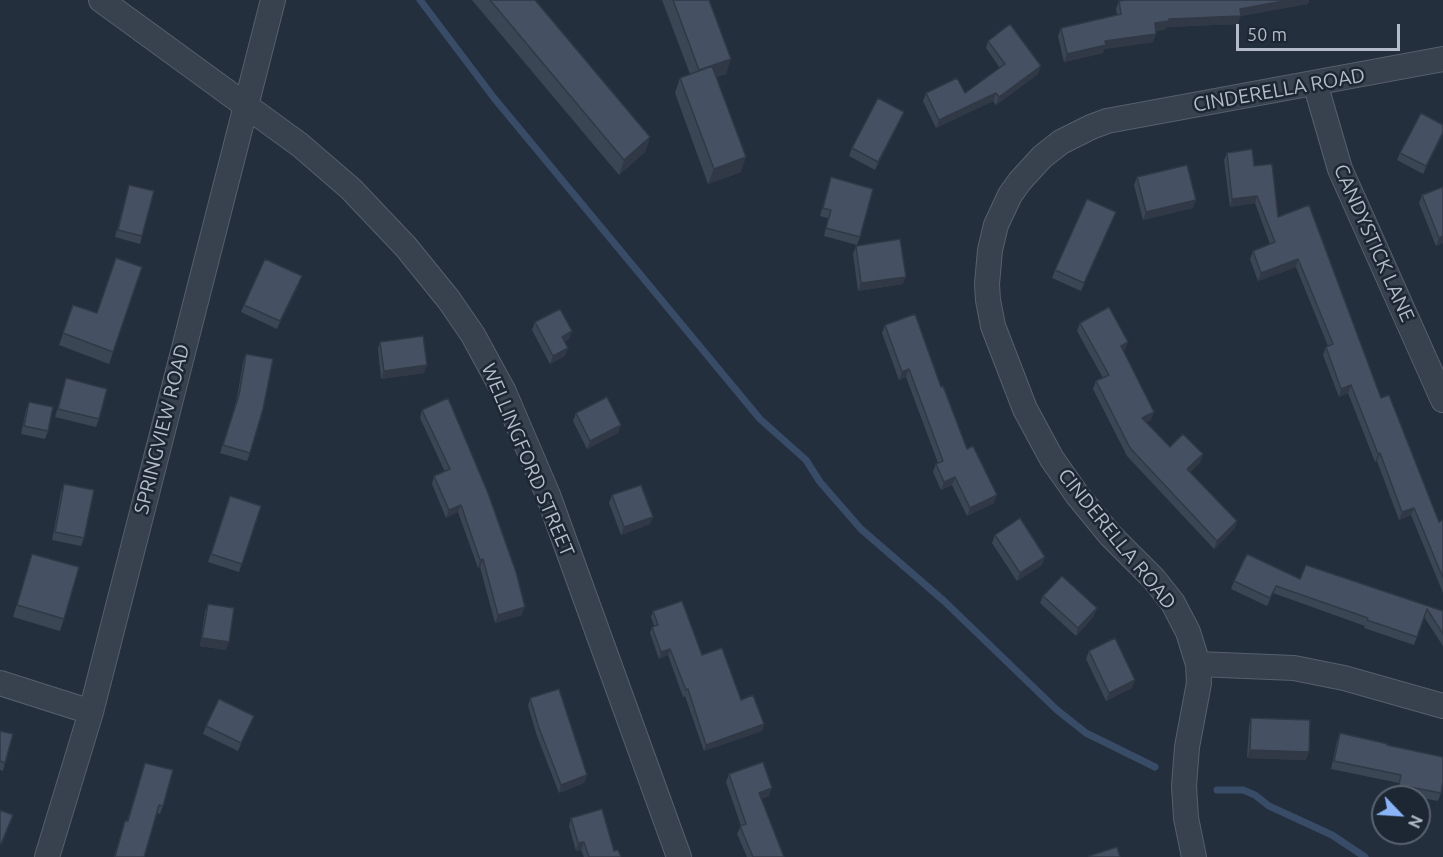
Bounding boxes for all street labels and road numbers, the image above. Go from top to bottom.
street label: CINDERELLA ROAD [1191,63,1367,117]
street label: CANDYSTICK LANE [1328,160,1420,326]
street label: SPRINGVIEW ROAD [129,341,195,517]
street label: WELLINGFORD STREET [476,360,580,560]
street label: CINDERELLA ROAD [1053,464,1181,614]

